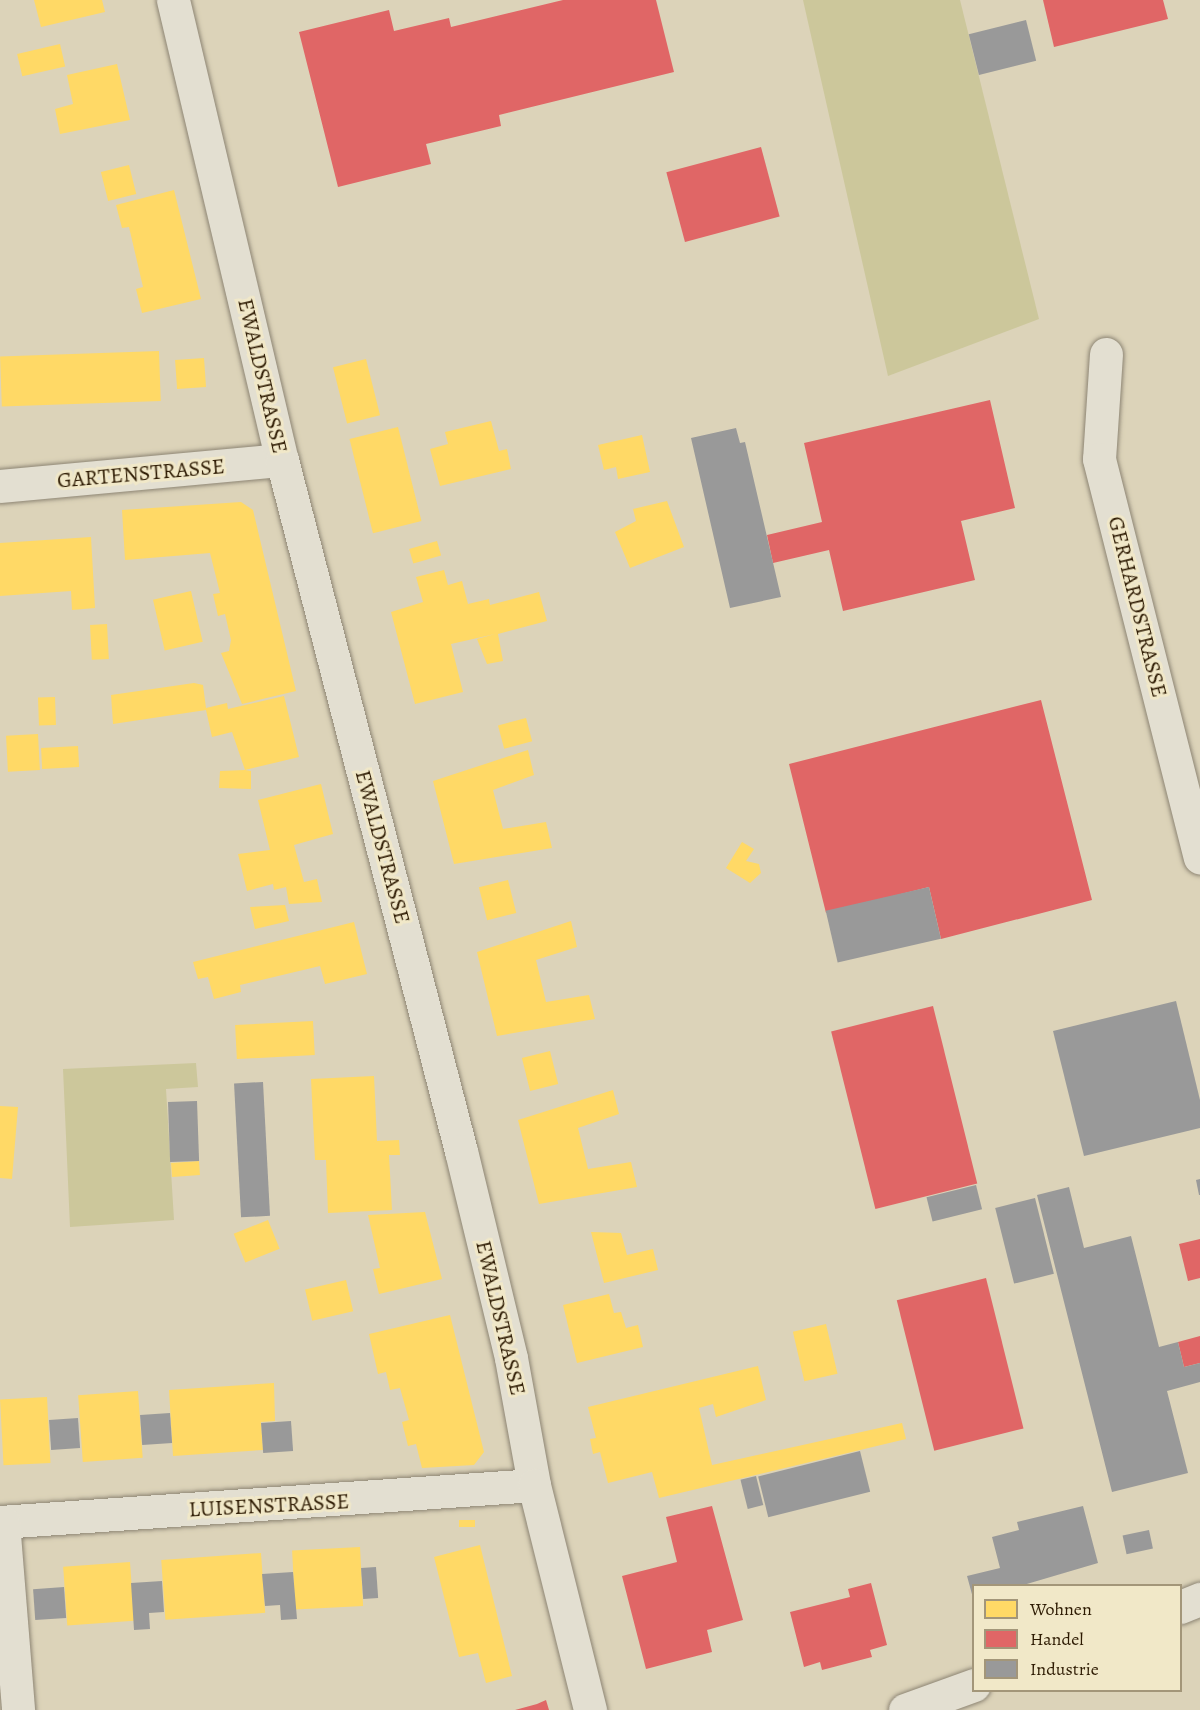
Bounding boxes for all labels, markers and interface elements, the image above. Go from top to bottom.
street label: EWALDSTRASSE [231,296,293,456]
street label: GARTENSTRASSE [56,454,226,494]
street label: GERHARDSTRASSE [1102,514,1172,700]
street label: EWALDSTRASSE [349,767,415,927]
street label: EWALDSTRASSE [469,1238,531,1398]
street label: LUISENSTRASSE [188,1489,350,1523]
legend [972,1584,1182,1692]
text: Wohnen [1030,1597,1092,1621]
text: Handel [1030,1627,1084,1651]
text: Industrie [1030,1657,1099,1681]

